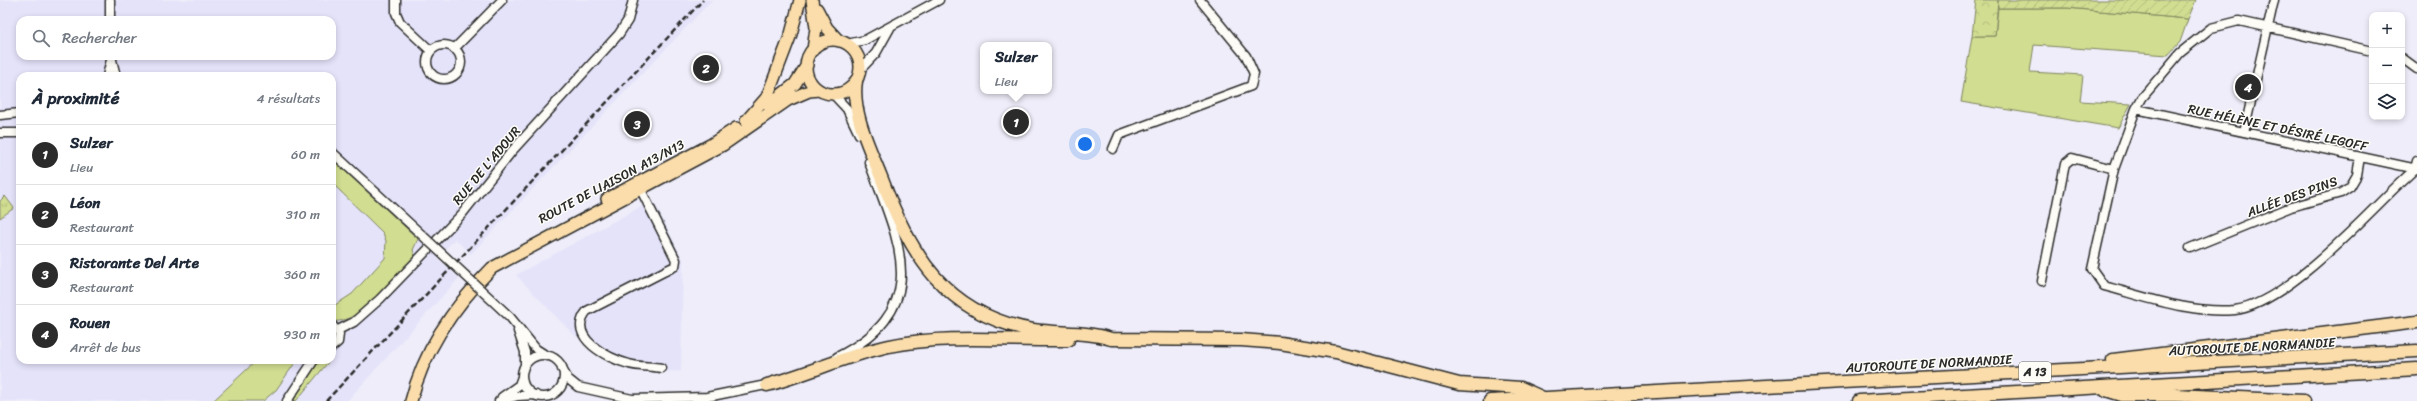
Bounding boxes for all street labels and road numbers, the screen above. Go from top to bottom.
street label: RUE HÉLÈNE ET DÉSIRÉ LEGOFF [2186,97,2371,158]
street label: RUE DE L'ADOUR [446,121,527,210]
street label: ROUTE DE LIAISON A13/N13 [534,133,688,230]
street label: ALLÉE DES PINS [2243,169,2341,224]
street label: AUTOROUTE DE NORMANDIE [2167,331,2337,362]
street label: AUTOROUTE DE NORMANDIE [1844,348,2014,379]
road number: A 13 [2019,362,2051,382]

